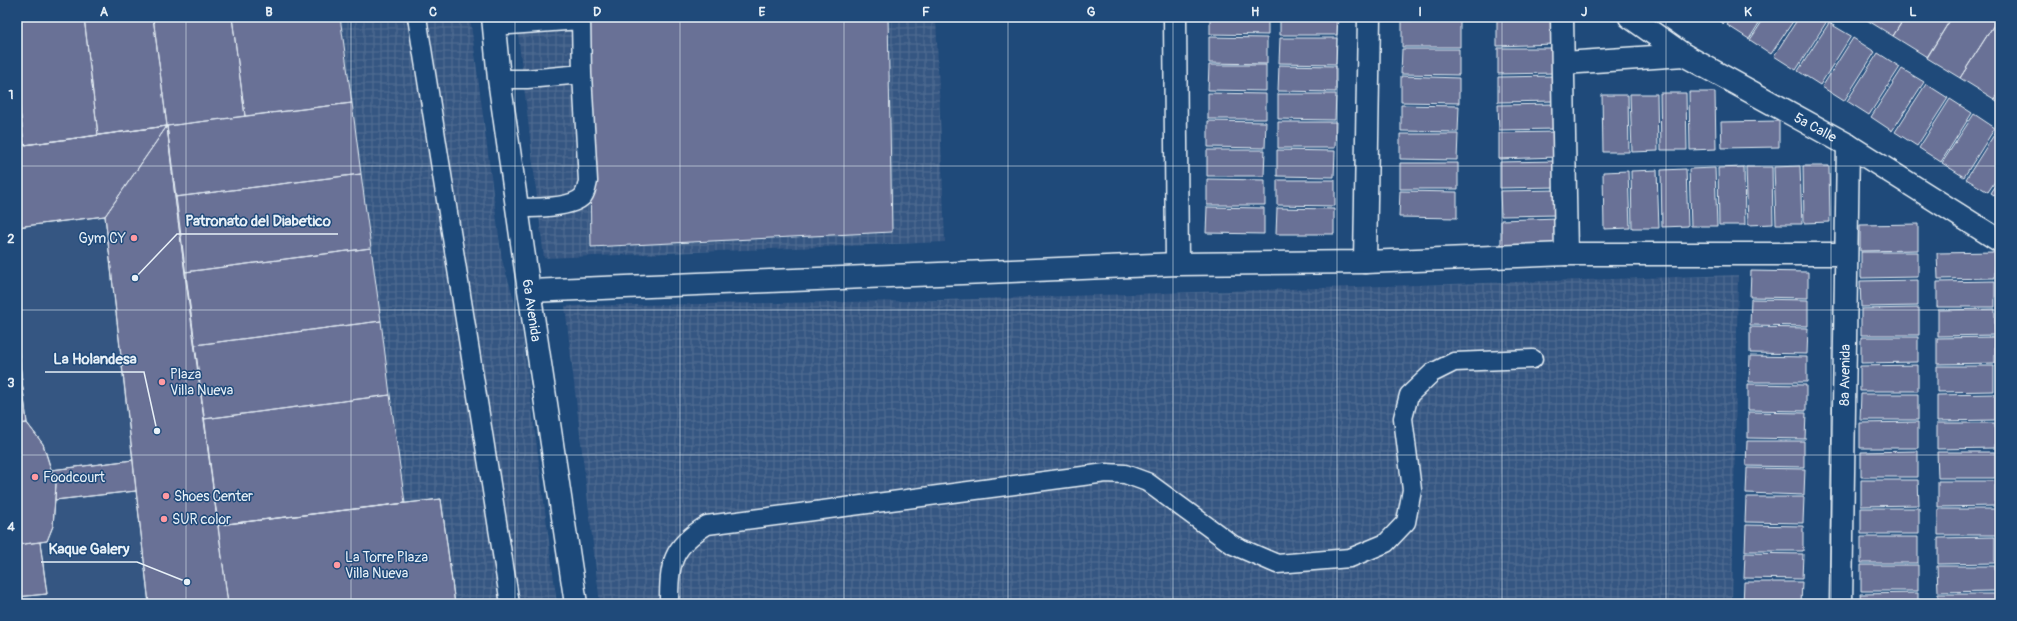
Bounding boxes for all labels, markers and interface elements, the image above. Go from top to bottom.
text: A [100,4,109,20]
text: B [265,4,273,20]
text: C [429,4,437,20]
text: D [593,4,601,20]
text: E [759,4,766,20]
text: F [922,4,930,20]
text: G [1087,4,1096,20]
text: H [1251,4,1259,20]
text: I [1418,4,1422,20]
text: J [1581,4,1587,20]
text: K [1744,4,1752,20]
text: L [1909,4,1917,20]
text: 1 [8,87,14,103]
street label: 5a Calle [1791,109,1840,146]
callout: Patronato del Diabetico [177,207,338,234]
text: Patronato del Diabetico [185,212,331,231]
place label: Gym CY [78,230,126,247]
text: 2 [7,231,15,247]
marker: Gym CY [129,233,139,243]
street label: 6a Avenida [519,278,545,343]
street label: 8a Avenida [1836,344,1853,406]
callout: La Holandesa [45,345,144,372]
text: La Holandesa [53,350,137,369]
place label: Plaza Villa Nueva [170,366,233,399]
text: 3 [7,375,15,391]
marker: Plaza Villa Nueva [157,377,167,387]
place label: Foodcourt [43,469,105,486]
marker: Foodcourt [30,472,40,482]
place label: Shoes Center [174,488,253,505]
marker: Shoes Center [161,491,171,501]
place label: SUR color [172,511,231,528]
marker: SUR color [159,514,169,524]
text: 4 [7,519,15,535]
callout: Kaque Galery [41,535,137,562]
text: Kaque Galery [49,540,130,559]
place label: La Torre Plaza Villa Nueva [345,549,428,582]
marker: La Torre Plaza Villa Nueva [332,560,342,570]

